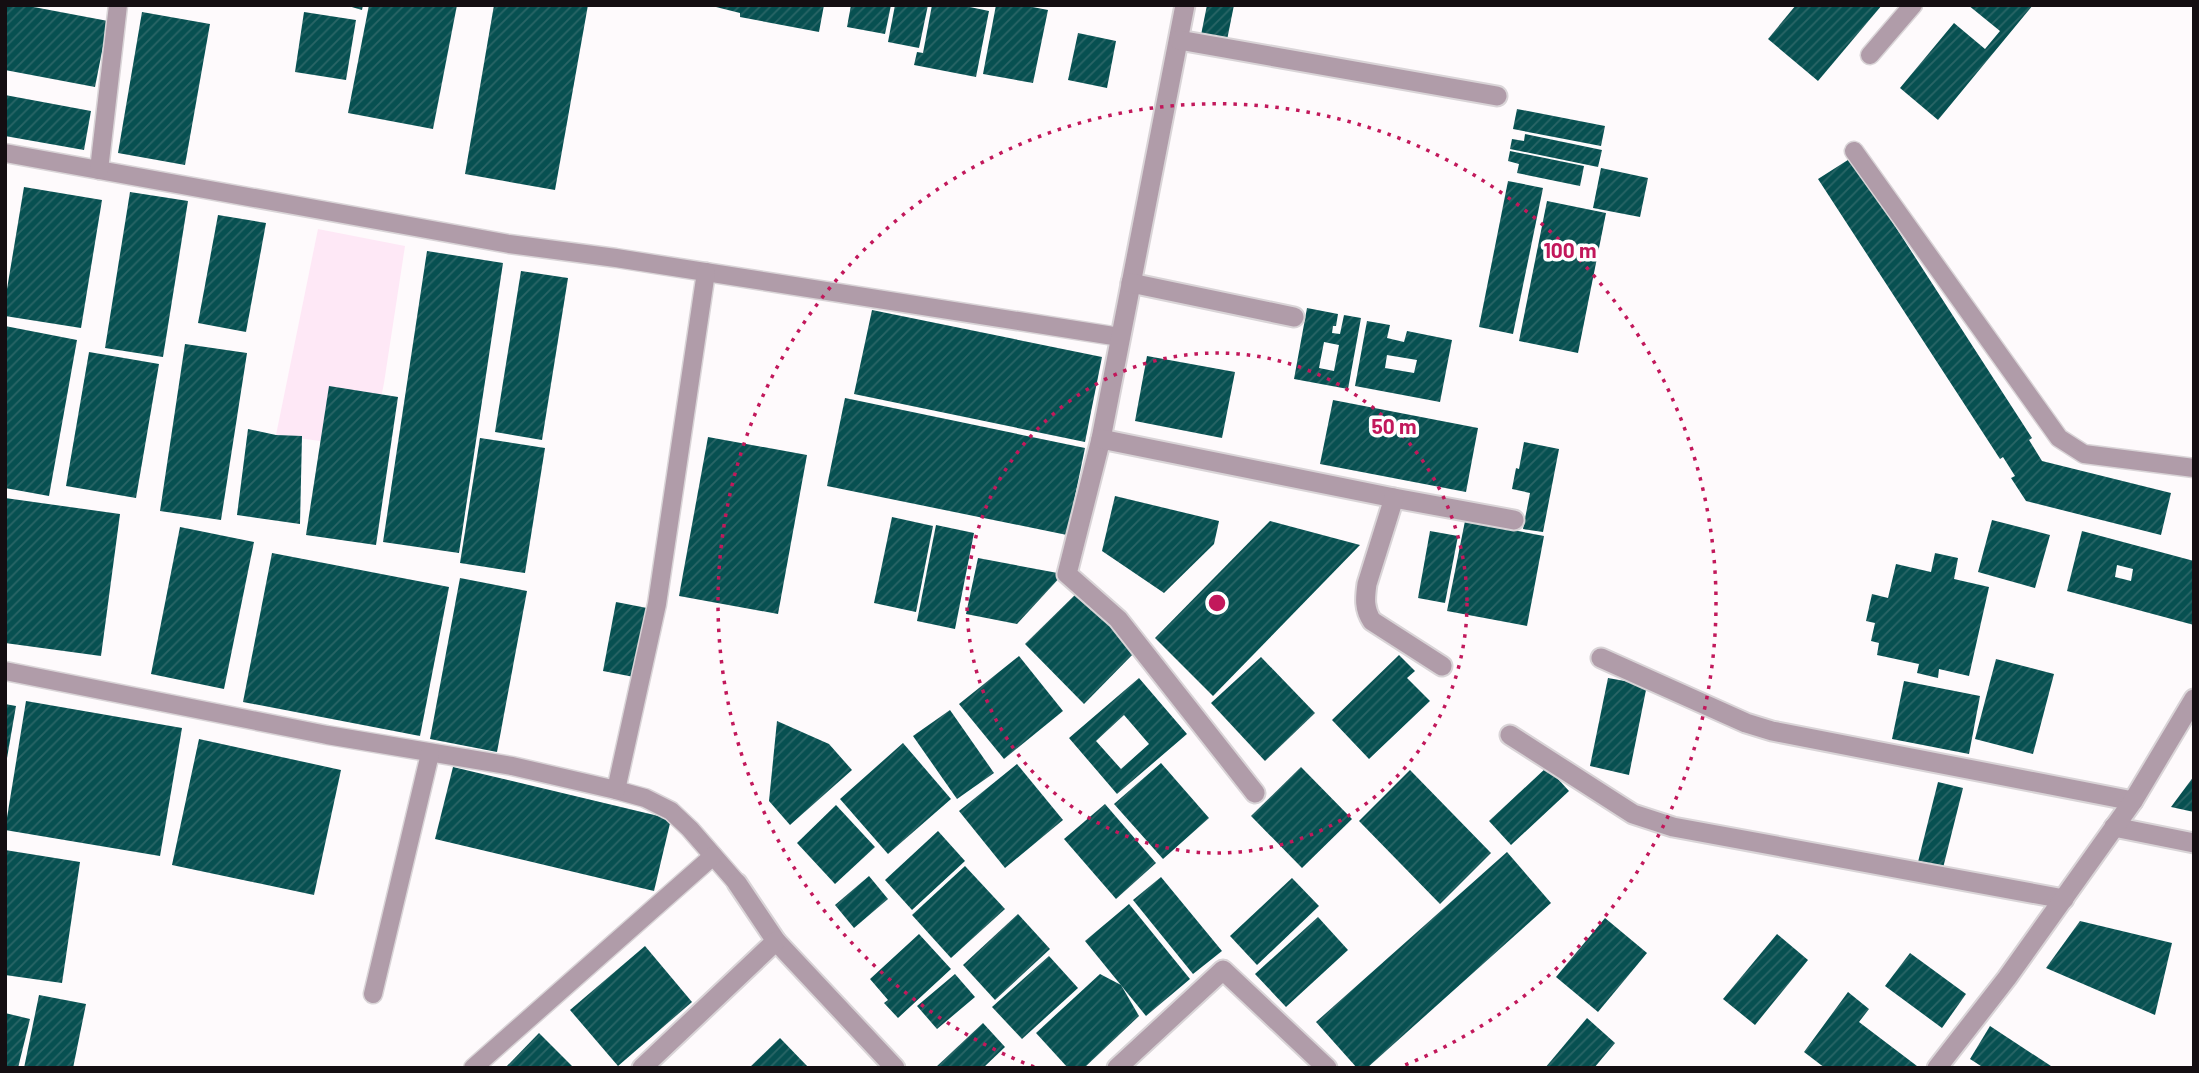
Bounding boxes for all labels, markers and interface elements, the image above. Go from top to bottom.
text: 100 m [1543,237,1597,262]
text: 50 m [1371,413,1417,438]
centre of rings [1205,591,1229,615]

